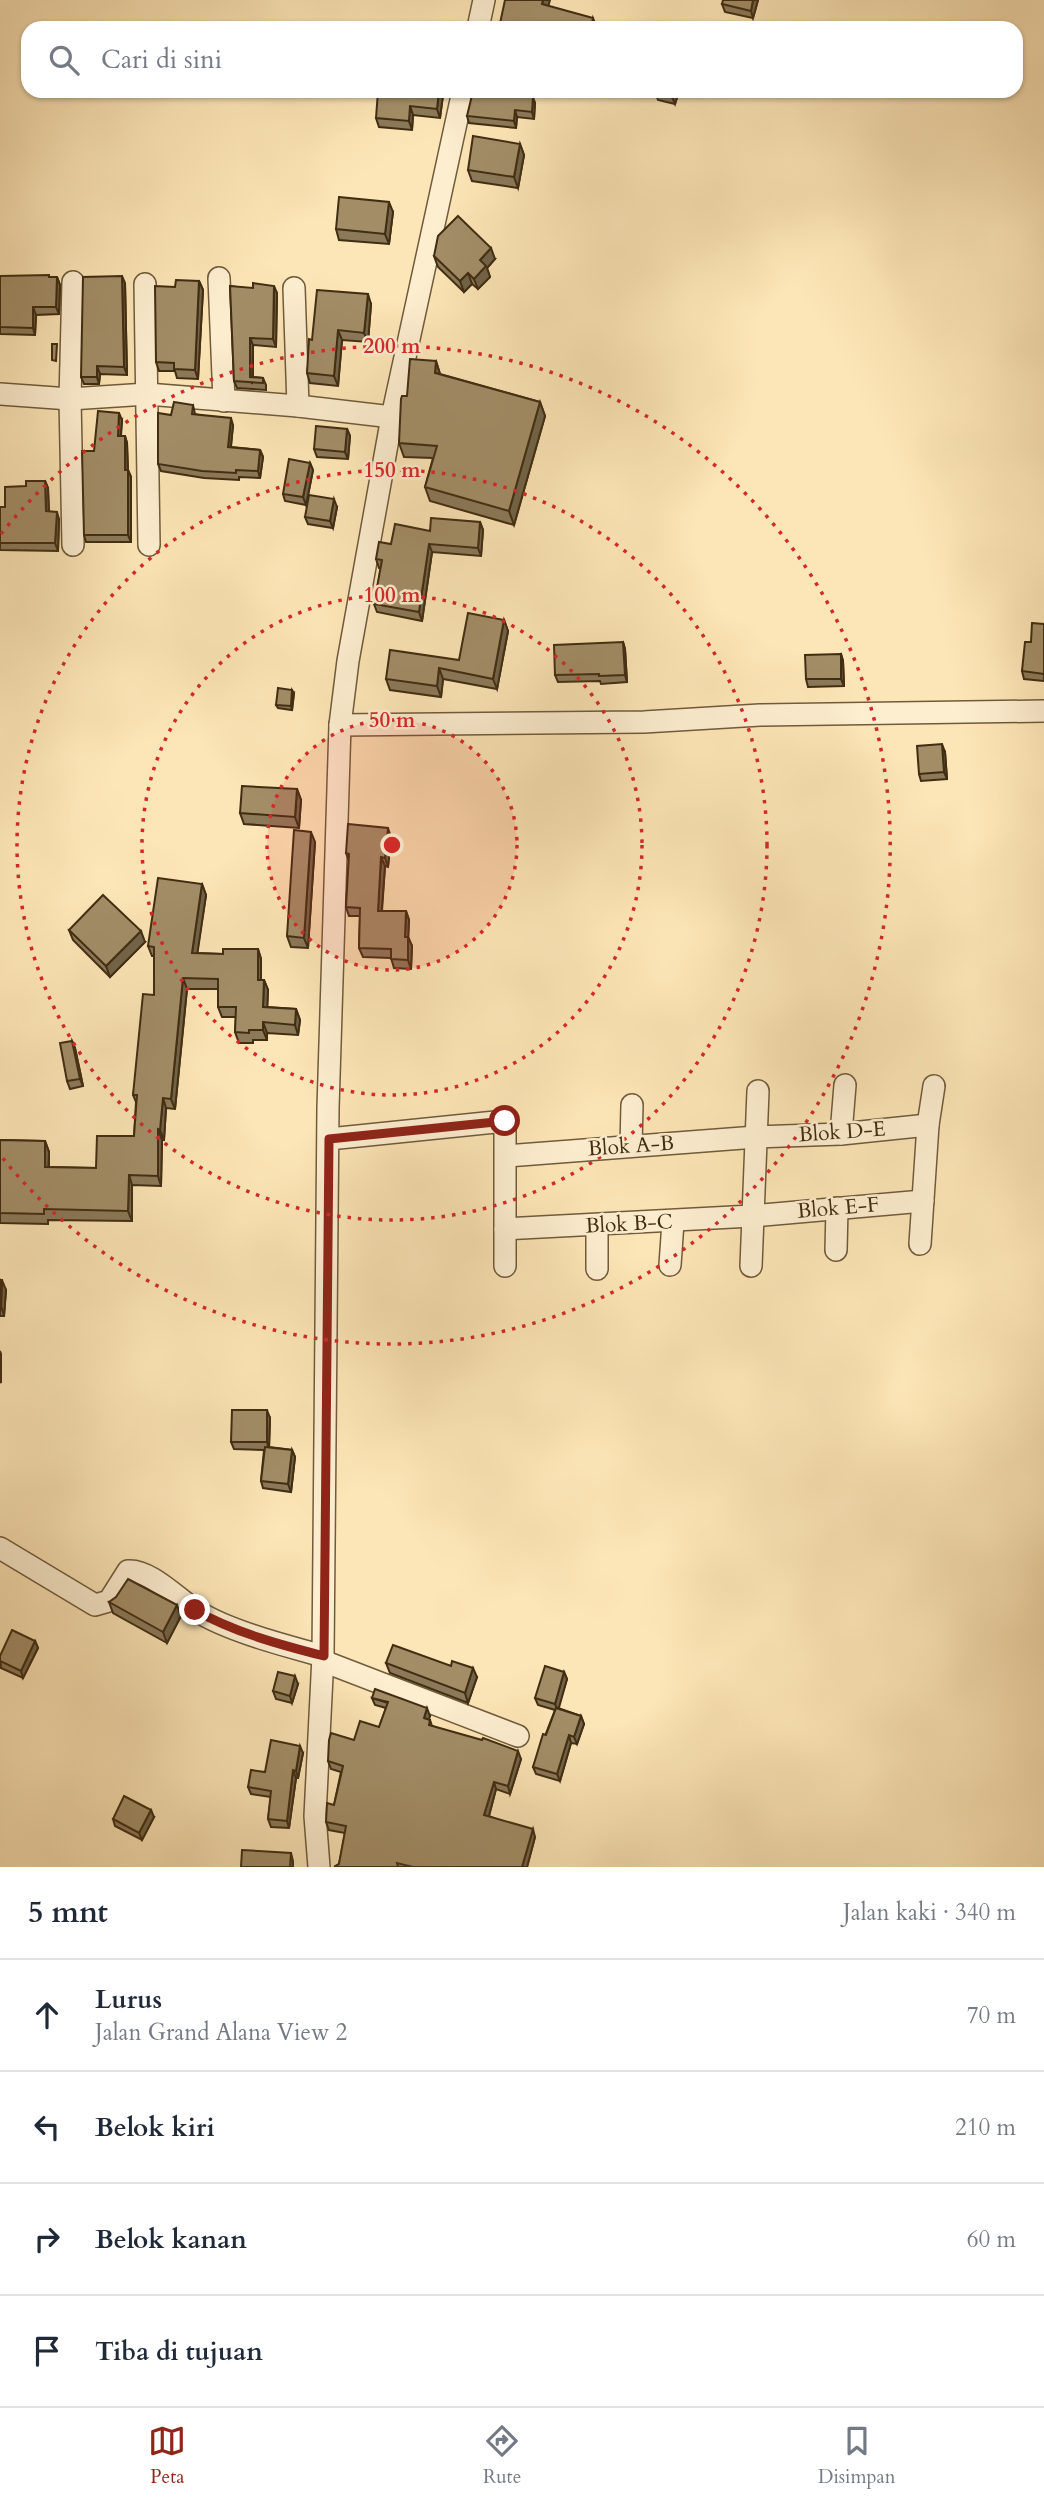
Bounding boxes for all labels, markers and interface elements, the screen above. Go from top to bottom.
search box [21,21,1023,98]
icon: search [45,41,83,79]
text: Cari di sini [101,42,222,77]
text: 200 m [363,332,421,361]
text: 150 m [363,456,421,485]
text: 100 m [363,581,421,610]
text: 50 m [369,706,416,735]
centre of rings [380,833,404,857]
route start [489,1105,520,1136]
street label: Blok D-E [797,1114,887,1150]
street label: Blok A-B [587,1129,675,1163]
street label: Blok E-F [796,1190,880,1226]
street label: Blok B-C [585,1207,673,1241]
route end [179,1594,210,1625]
text: 5 mnt [28,1892,108,1933]
text: Jalan kaki · 340 m [843,1897,1016,1928]
text: Lurus [95,1982,162,2017]
icon: ahead [28,1996,66,2034]
text: 70 m [967,2000,1016,2031]
text: Jalan Grand Alana View 2 [95,2017,347,2048]
icon: left [28,2108,66,2146]
text: Belok kiri [95,2110,215,2145]
text: 210 m [955,2112,1016,2143]
icon: right [28,2220,66,2258]
text: Belok kanan [95,2222,247,2257]
text: 60 m [967,2224,1016,2255]
icon: arrive [28,2332,66,2370]
text: Tiba di tujuan [95,2334,263,2369]
tab: Peta [148,2422,186,2490]
tab: Rute [483,2422,521,2490]
tab: Disimpan [818,2422,896,2490]

